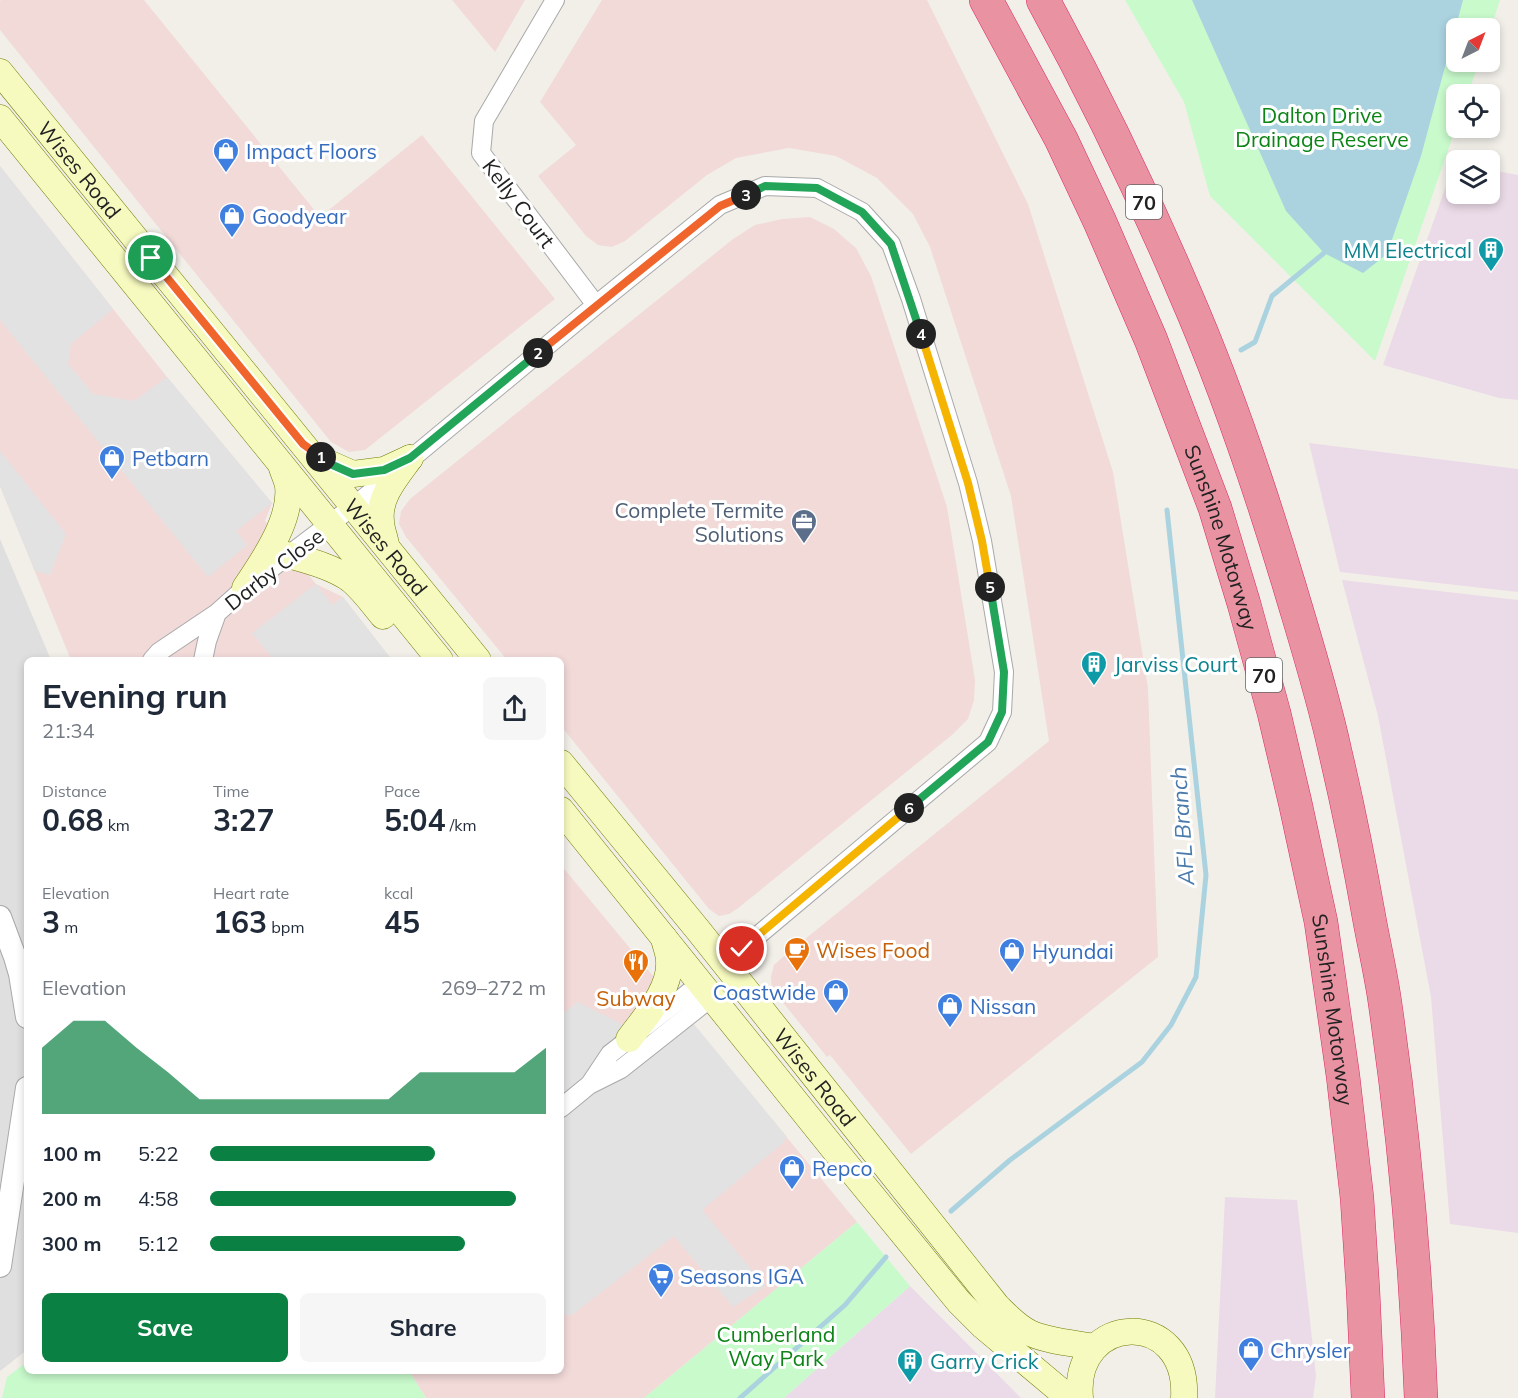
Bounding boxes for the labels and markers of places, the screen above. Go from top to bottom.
shop icon: Impact Floors [211,136,241,174]
place label: Impact Floors [246,138,377,164]
pin: 3 [731,180,761,210]
shop icon: Goodyear [217,201,247,239]
place label: Goodyear [252,203,347,229]
pin [125,232,176,283]
building icon: MM Electrical [1476,235,1506,273]
place label: MM Electrical [1343,237,1472,263]
pin: 4 [906,319,936,349]
pin: 2 [523,338,553,368]
pin: 1 [306,442,336,472]
shop icon: Petbarn [97,443,127,481]
place label: Petbarn [132,445,209,471]
place label: Complete Termite Solutions [615,497,784,547]
office icon: Complete Termite Solutions [789,507,819,545]
pin: 5 [975,572,1005,602]
building icon: Jarviss Court [1079,649,1109,687]
place label: Jarviss Court [1114,651,1238,677]
pin: 6 [894,793,924,823]
pin [716,923,767,974]
cafe icon: Wises Food [782,935,812,973]
shop icon: Hyundai [997,936,1027,974]
place label: Wises Food [816,937,930,963]
place label: Hyundai [1032,938,1114,964]
restaurant icon: Subway [621,947,651,985]
shop icon: Coastwide [821,977,851,1015]
place label: Coastwide [713,979,816,1005]
place label: Subway [596,985,676,1011]
shop icon: Nissan [935,991,965,1029]
place label: Nissan [970,993,1036,1019]
shop icon: Repco [777,1153,807,1191]
place label: Repco [812,1155,873,1181]
supermarket icon: Seasons IGA [646,1261,676,1299]
place label: Seasons IGA [680,1263,805,1289]
shop icon: Chrysler [1236,1335,1266,1373]
place label: Chrysler [1270,1337,1351,1363]
building icon: Garry Crick [895,1346,925,1384]
place label: Garry Crick [930,1348,1039,1374]

